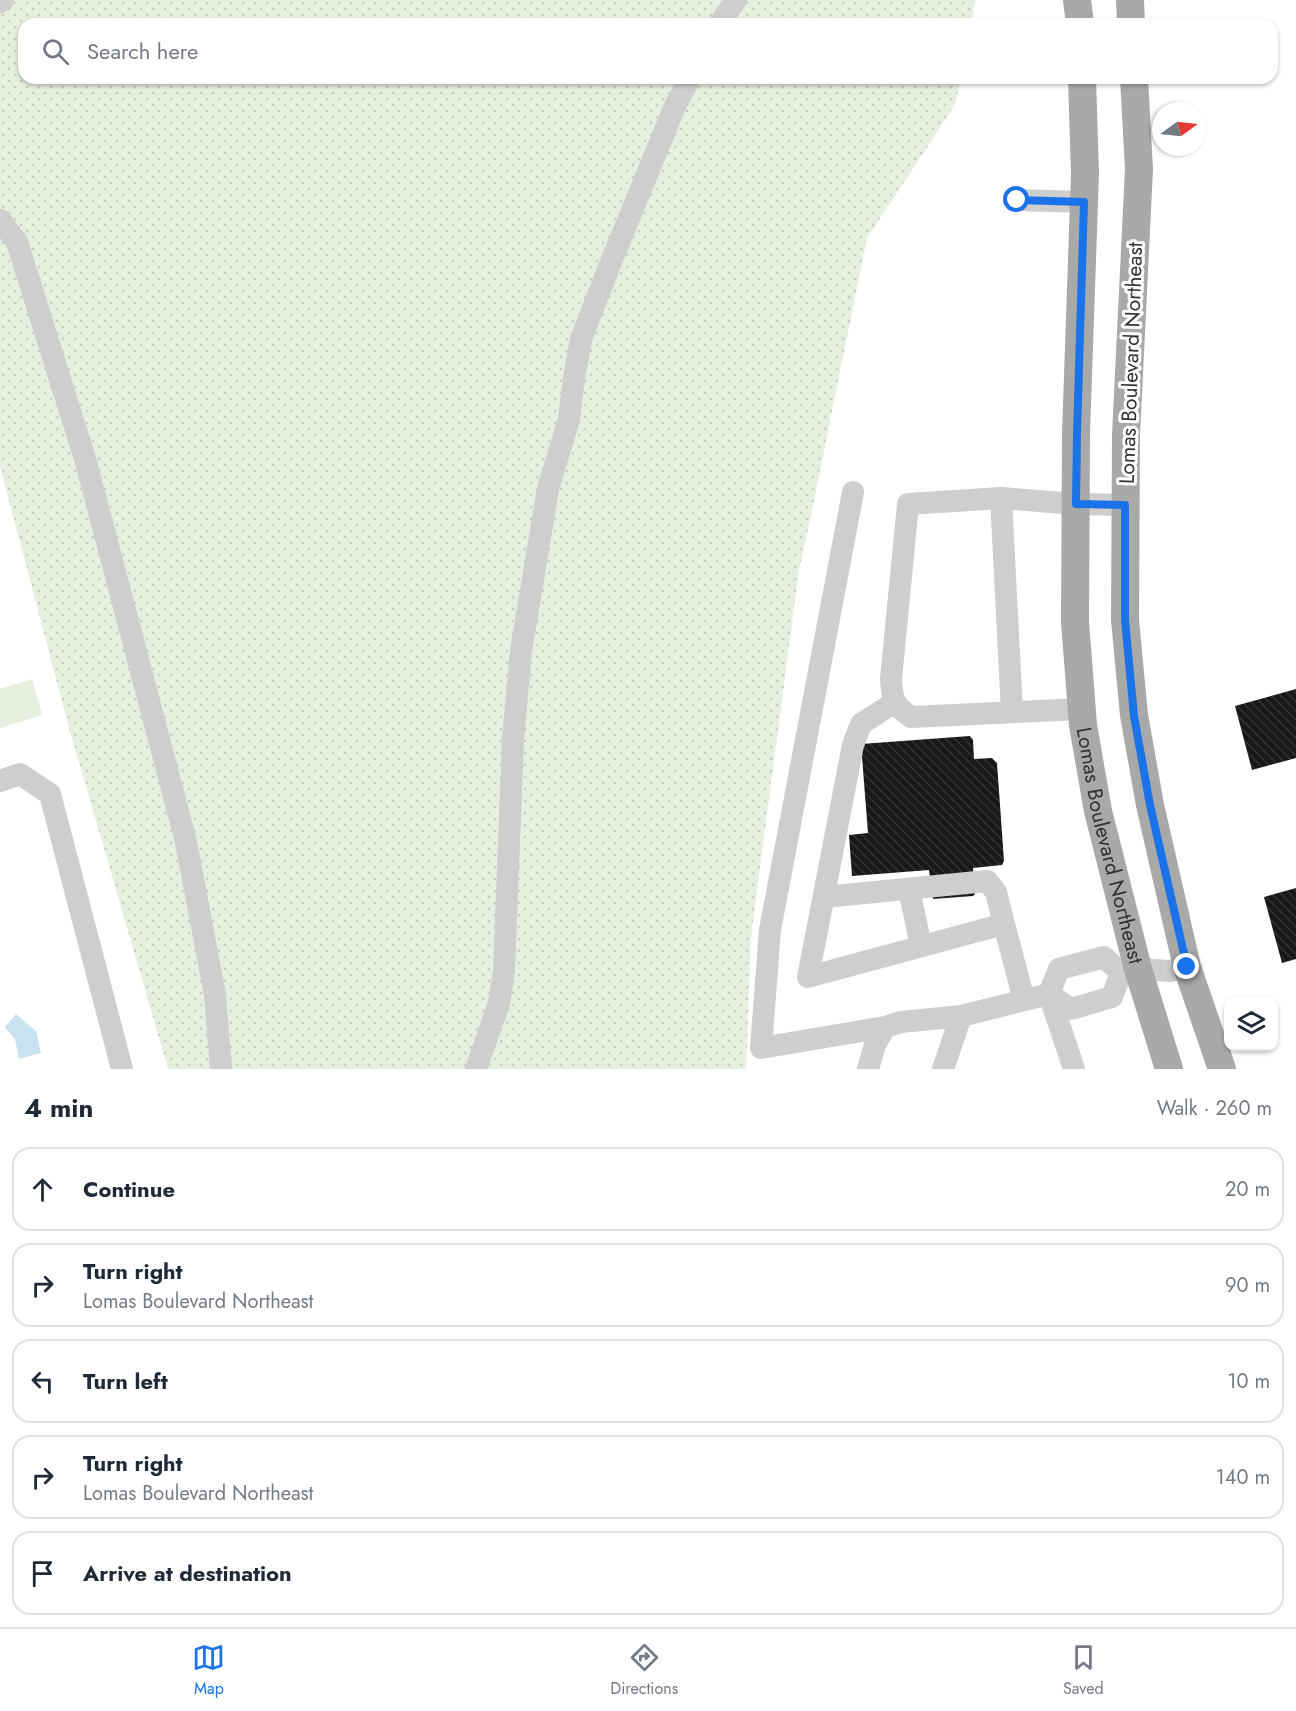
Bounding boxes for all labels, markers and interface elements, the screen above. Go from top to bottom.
search box [18,18,1278,84]
icon: search [39,35,72,68]
text: Search here [87,35,198,67]
north arrow [1152,102,1206,156]
route start [1003,186,1029,212]
street label: Lomas Boulevard Northeast [1112,242,1150,484]
street label: Lomas Boulevard Northeast [1069,725,1151,967]
route end [1173,953,1199,979]
map controls [1224,997,1278,1051]
button: layers [1224,997,1278,1051]
text: 4 min [24,1089,93,1127]
text: Walk · 260 m [1157,1094,1272,1123]
icon: ahead [26,1173,59,1206]
text: Continue [83,1173,175,1205]
text: 20 m [1225,1175,1270,1204]
text: Turn right [83,1255,183,1287]
icon: right [26,1269,59,1302]
text: 90 m [1225,1271,1270,1300]
text: Lomas Boulevard Northeast [83,1287,313,1316]
icon: left [26,1365,59,1398]
text: Turn left [83,1365,168,1397]
text: 10 m [1227,1367,1270,1396]
text: Turn right [83,1447,183,1479]
icon: right [26,1461,59,1494]
text: 140 m [1216,1463,1270,1492]
text: Lomas Boulevard Northeast [83,1479,313,1508]
icon: arrive [26,1557,59,1590]
text: Arrive at destination [83,1557,292,1589]
tab: Map [192,1641,225,1700]
tab: Directions [610,1641,678,1700]
tab: Saved [1063,1641,1104,1700]

